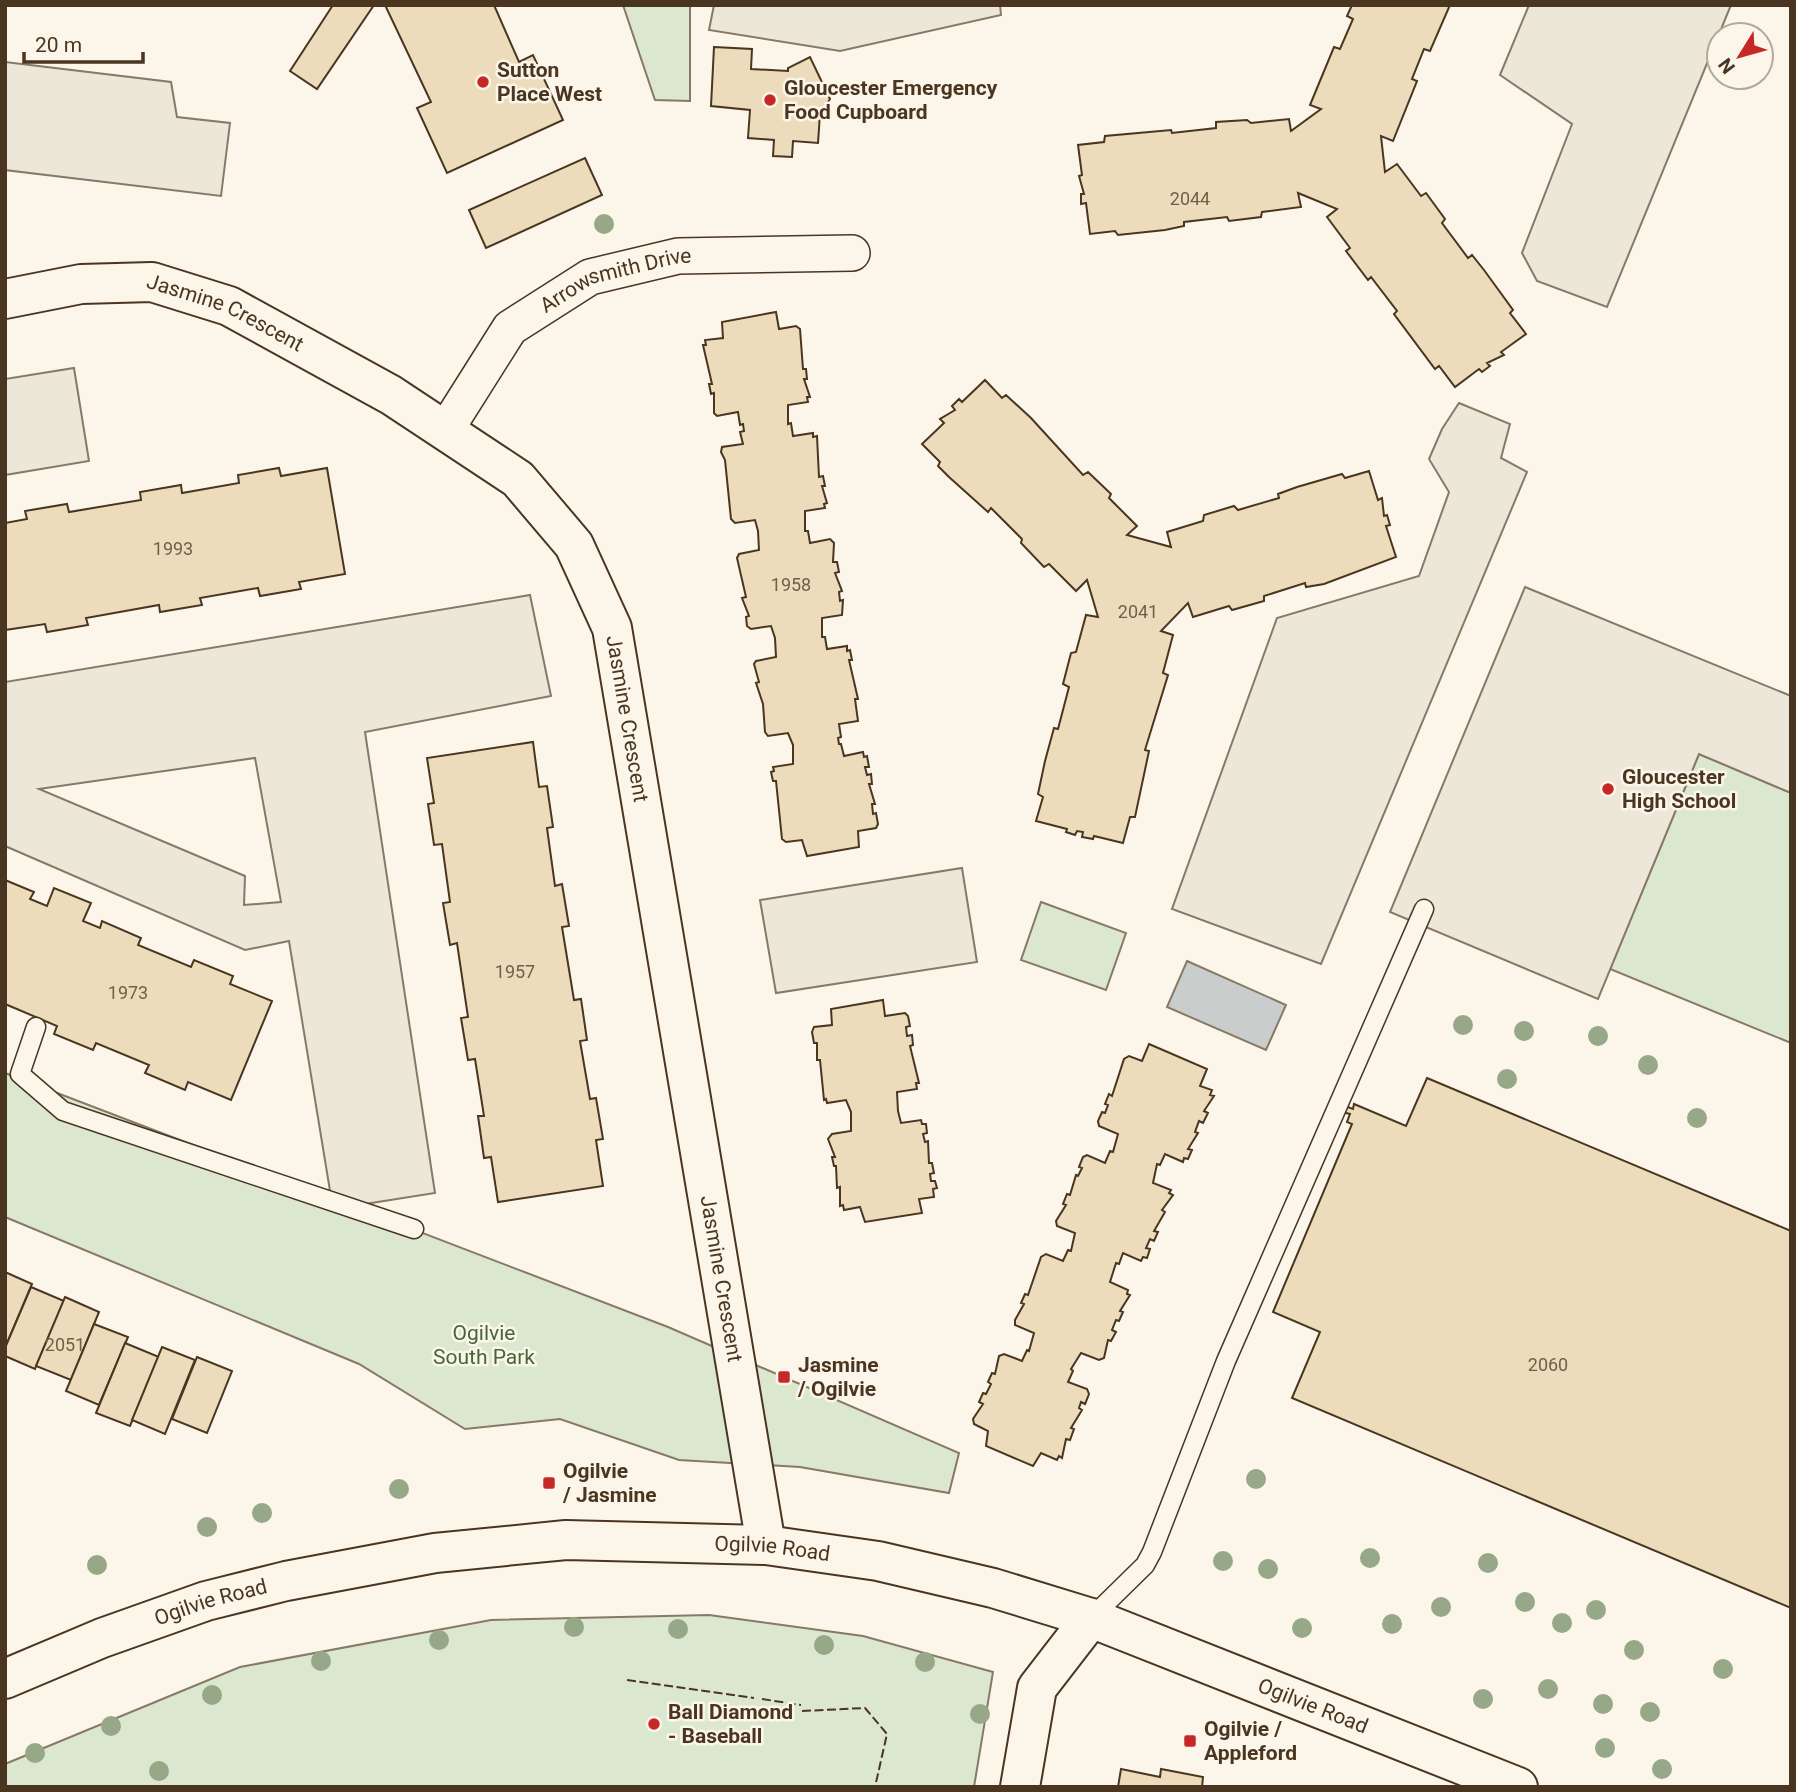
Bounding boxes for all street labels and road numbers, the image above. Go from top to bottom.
street label: Arrowsmith Drive [535,244,691,318]
street label: Jasmine Crescent [144,269,308,357]
street label: Jasmine Crescent [601,634,653,804]
street label: Jasmine Crescent [695,1194,747,1364]
street label: Ogilvie Road [714,1532,832,1566]
street label: Ogilvie Road [151,1574,270,1630]
street label: Ogilvie Road [1255,1673,1372,1738]

